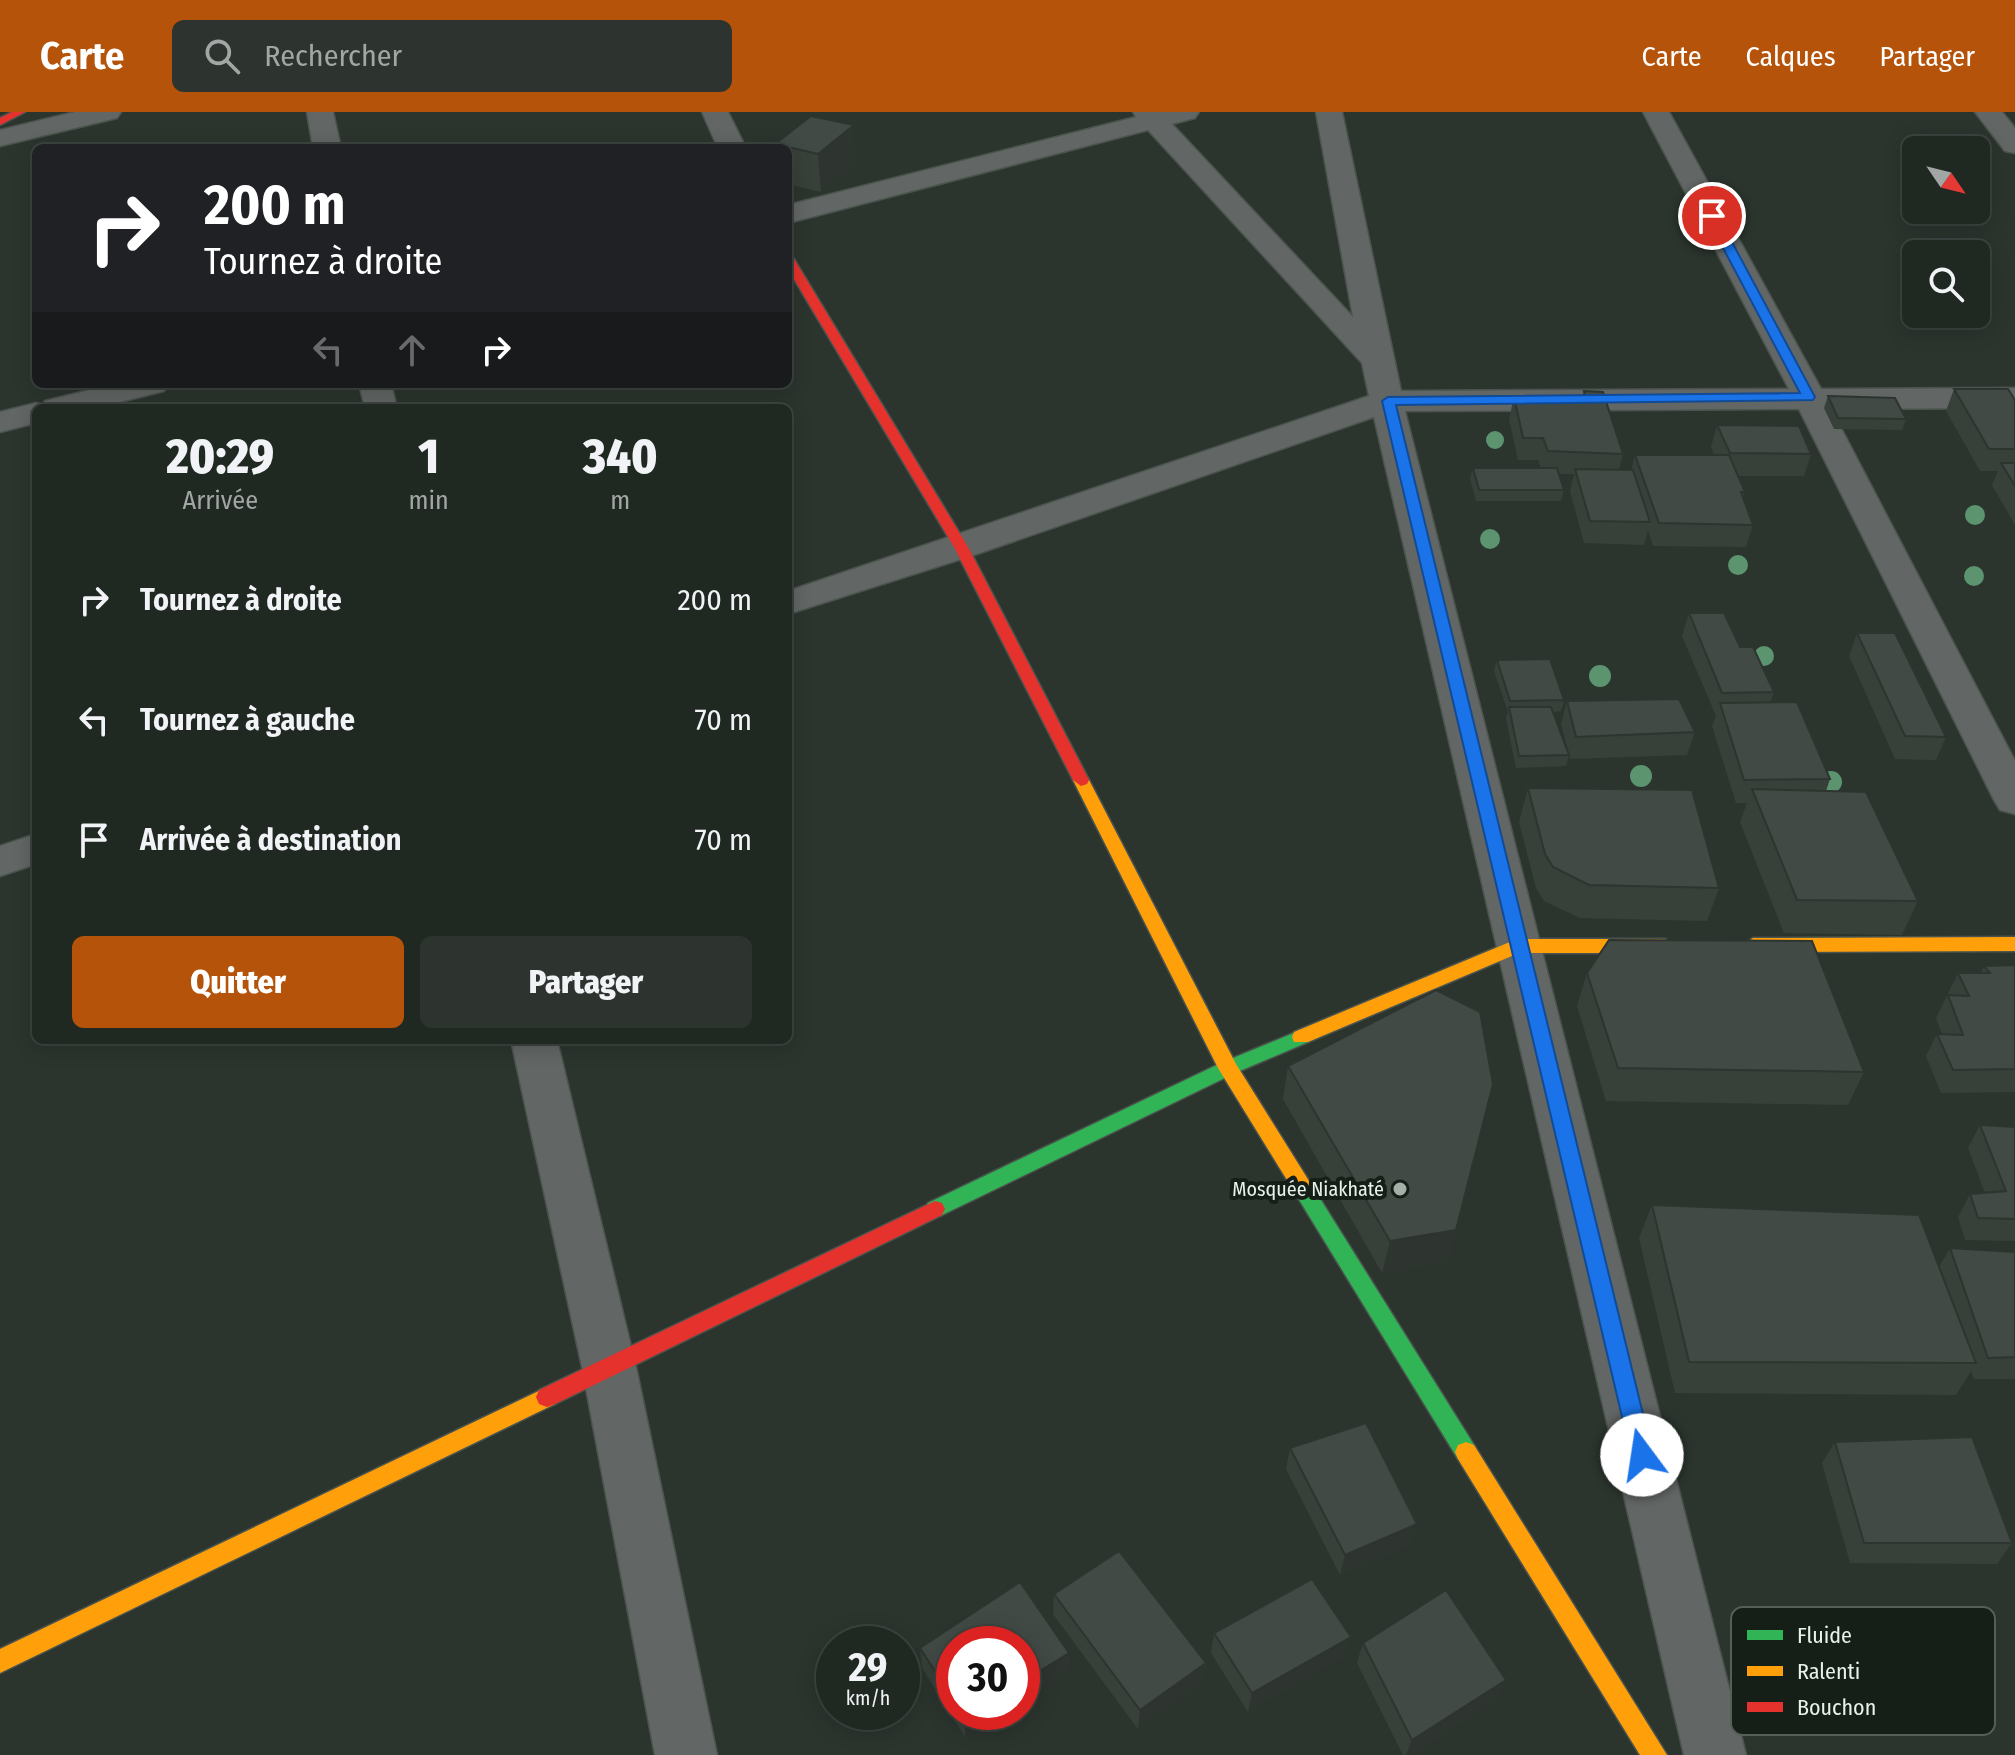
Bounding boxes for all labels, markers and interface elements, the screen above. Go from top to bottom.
search box [172,20,732,92]
text: Carte [40,33,124,79]
icon: search [200,34,244,78]
text: Rechercher [264,38,402,74]
text: Carte [1642,40,1702,73]
text: Calques [1746,40,1836,73]
text: Partager [1880,40,1975,73]
north arrow [1902,136,1990,224]
map controls [1902,136,1990,328]
text: 200 m [204,172,345,239]
icon: right [72,176,176,280]
pin [1678,182,1746,250]
icon: arrive [1690,194,1734,238]
text: Tournez à droite [204,240,442,284]
button: search [1902,240,1990,328]
icon: left [306,328,350,372]
icon: ahead [390,328,434,372]
icon: right [474,328,518,372]
text: 20:29 [166,428,274,486]
text: 1 [418,428,439,486]
text: 340 [583,428,658,486]
text: Arrivée [182,485,258,516]
text: min [408,485,449,516]
text: m [610,485,630,516]
icon: right [72,578,116,622]
text: Tournez à droite [140,582,342,618]
text: 200 m [677,582,752,618]
icon: left [72,698,116,742]
text: Tournez à gauche [140,702,355,738]
text: 70 m [694,702,752,738]
icon: arrive [72,818,116,862]
text: Arrivée à destination [140,822,401,858]
text: 70 m [694,822,752,858]
button: Quitter [72,936,404,1028]
button: Partager [420,936,752,1028]
place label: Mosquée Niakhaté [1232,1177,1384,1201]
marker: Mosquée Niakhaté [1391,1180,1409,1198]
position arrow [1600,1413,1684,1497]
legend [1731,1607,1995,1735]
text: Fluide [1797,1622,1852,1649]
speed limit sign: 30 [936,1626,1040,1730]
text: 29 [848,1644,887,1692]
text: Ralenti [1797,1658,1860,1685]
text: km/h [846,1686,890,1710]
text: Bouchon [1797,1694,1876,1721]

